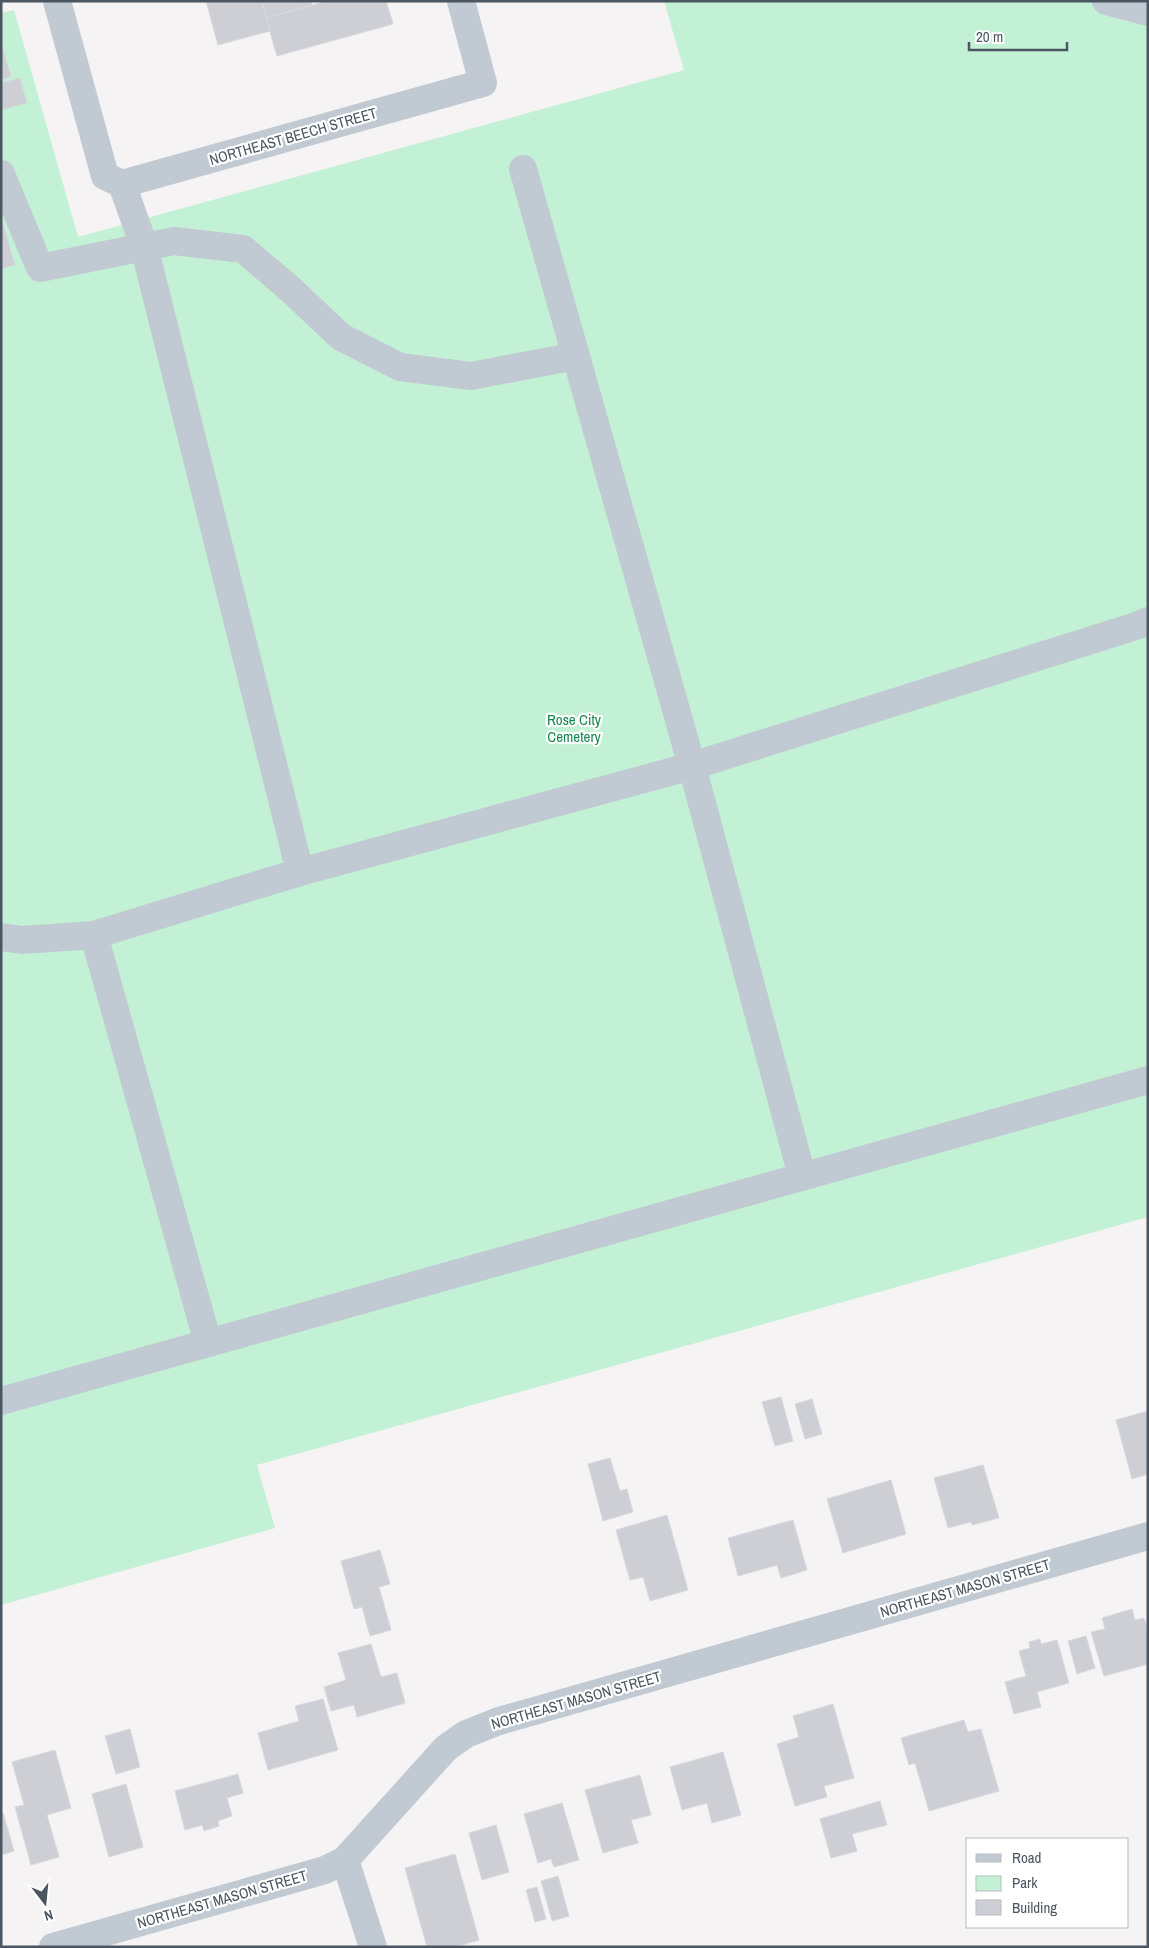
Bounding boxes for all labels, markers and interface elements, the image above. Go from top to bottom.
scale bar [969,20,1066,52]
text: 20 m [976,26,1003,47]
street label: NORTHEAST BEECH STREET [207,102,380,170]
park label: Rose City Cemetery [547,709,602,747]
street label: NORTHEAST MASON STREET [878,1554,1053,1622]
street label: NORTHEAST MASON STREET [489,1666,664,1734]
legend [966,1838,1129,1928]
text: Road [1012,1847,1041,1868]
street label: NORTHEAST MASON STREET [135,1865,310,1933]
text: Park [1012,1872,1038,1893]
north arrow [20,1878,70,1928]
text: Building [1012,1897,1057,1918]
text: N [42,1906,55,1925]

